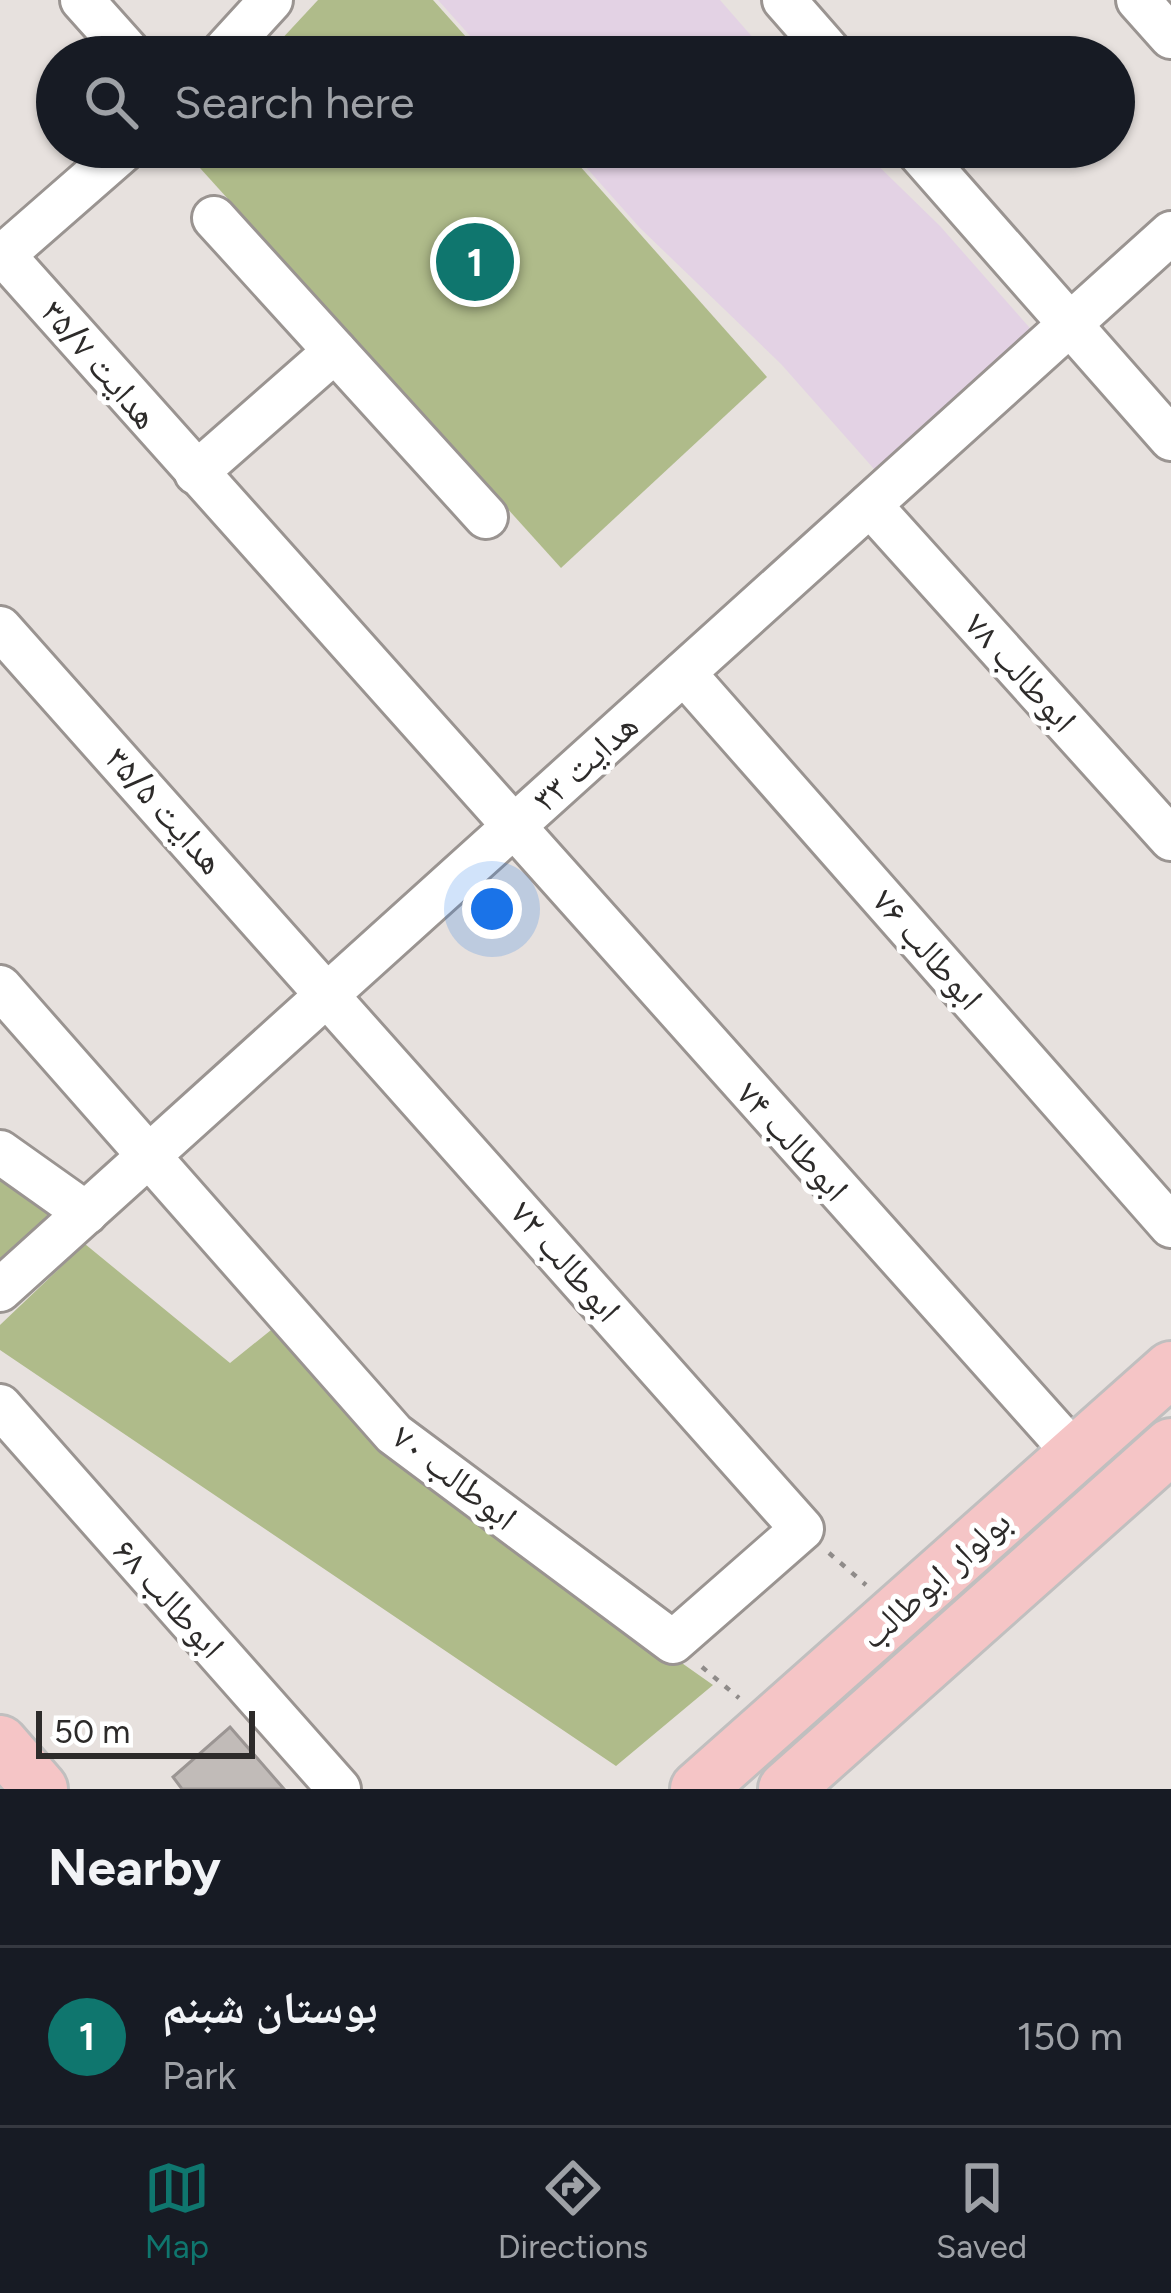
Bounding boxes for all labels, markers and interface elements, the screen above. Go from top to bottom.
search box [36,36,1135,168]
icon: search [78,69,144,135]
text: Search here [174,75,414,129]
pin: 1 [436,217,514,307]
street label: هدایت ۳۵/۷ [32,291,168,437]
street label: ابوطالب ۷۸ [956,603,1086,741]
street label: هدایت ۳۳ [523,704,647,820]
street label: هدایت ۳۵/۵ [96,737,234,883]
your location [462,879,522,939]
street label: ابوطالب ۷۶ [864,880,992,1018]
street label: ابوطالب ۷۴ [728,1072,858,1210]
street label: ابوطالب ۷۲ [502,1192,630,1330]
street label: ابوطالب ۷۰ [384,1415,526,1539]
street label: بولوار ابوطالب [851,1500,1019,1658]
street label: ابوطالب ۶۸ [104,1529,234,1667]
scale bar [36,1705,255,1758]
text: 50 m [54,1712,130,1751]
text: Nearby [48,1837,221,1898]
text: بوستان شبنم [162,1980,378,2034]
text: 1 [79,2013,95,2060]
text: 150 m [1017,2013,1123,2060]
text: Park [162,2052,236,2099]
tab: Map [144,2155,210,2266]
tab: Directions [498,2155,648,2266]
tab: Saved [936,2155,1027,2266]

